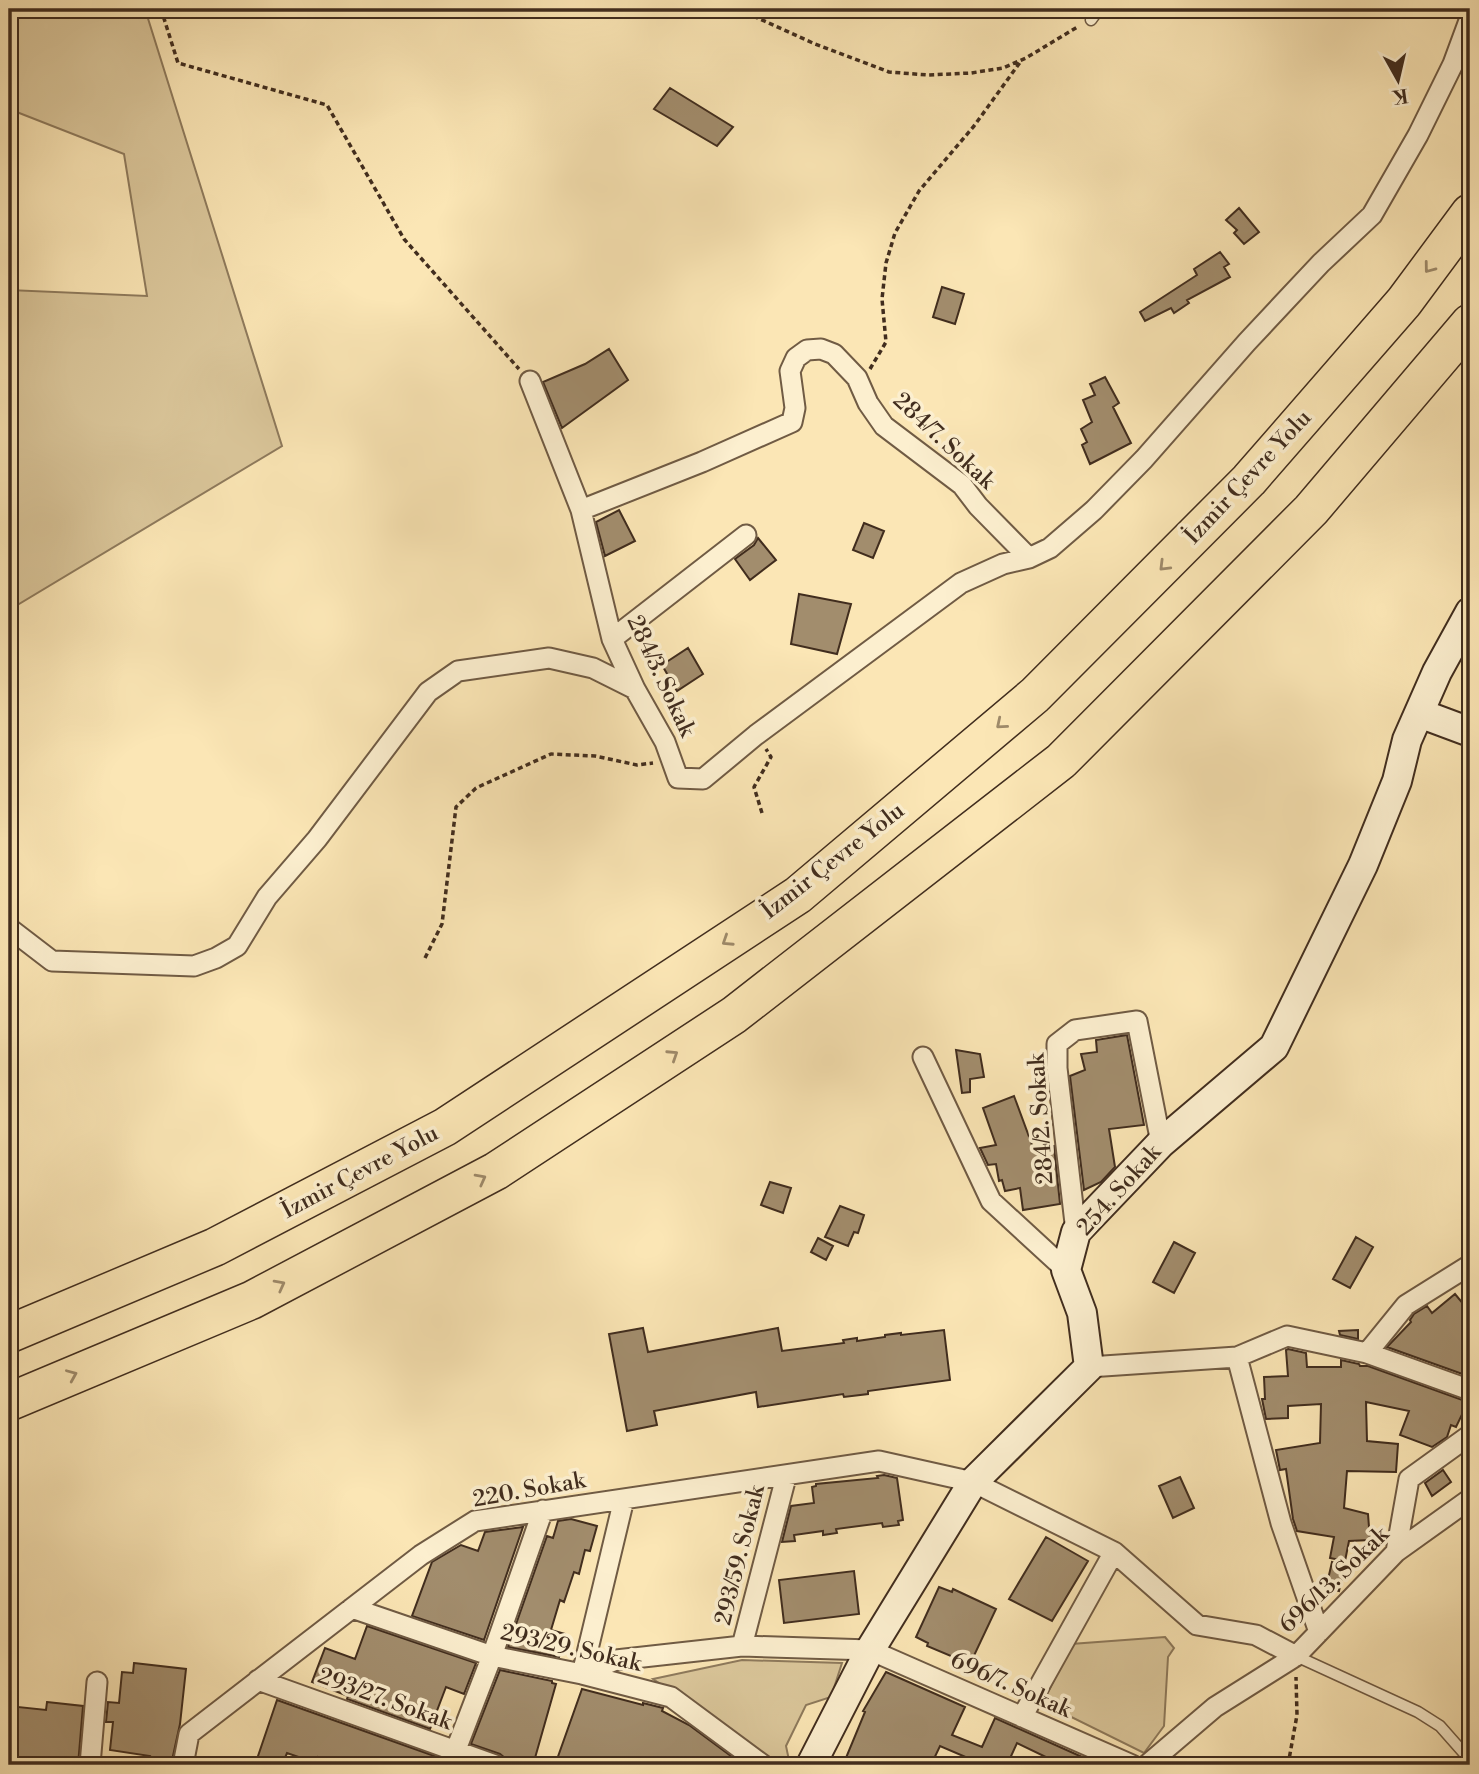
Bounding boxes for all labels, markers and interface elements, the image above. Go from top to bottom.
north arrow [1364,46,1434,116]
text: K [1390,83,1410,109]
one-way arrow [1425,260,1438,273]
street label: 284/7. Sokak [887,387,1001,496]
street label: İzmir Çevre Yolu [1177,403,1317,550]
one-way arrow [1160,557,1173,570]
street label: 284/3. Sokak [621,611,702,742]
one-way arrow [996,716,1009,728]
street label: İzmir Çevre Yolu [755,795,910,925]
one-way arrow [722,933,735,946]
one-way arrow [665,1051,678,1064]
street label: 284/2. Sokak [1022,1052,1060,1185]
street label: İzmir Çevre Yolu [276,1117,443,1225]
street label: 254. Sokak [1071,1138,1168,1241]
one-way arrow [474,1173,487,1187]
one-way arrow [273,1279,285,1293]
one-way arrow [65,1370,77,1384]
street label: 220. Sokak [470,1466,589,1514]
street label: 293/59. Sokak [709,1481,771,1628]
street label: 696/13. Sokak [1273,1520,1395,1639]
street label: 293/29. Sokak [498,1618,645,1678]
street label: 696/7. Sokak [946,1646,1077,1725]
street label: 293/27. Sokak [314,1662,457,1737]

